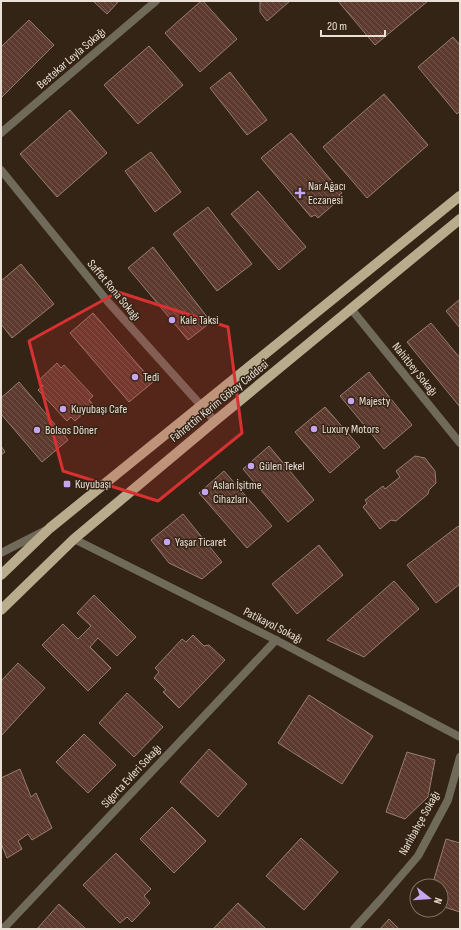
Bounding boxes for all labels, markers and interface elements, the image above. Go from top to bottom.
scale bar [321,12,385,38]
text: 20 m [327,19,347,34]
street label: Bestekar Leyla Sokağı [34,24,109,92]
place label: Nar Ağacı Eczanesi [308,179,346,208]
marker: Nar Ağacı Eczanesi [295,188,305,198]
street label: Saffet Rona Sokağı [84,257,144,324]
place label: Kale Taksi [180,313,219,328]
marker: Kale Taksi [167,315,177,325]
street label: Nahitbey Sokağı [389,340,441,399]
street label: Fahrettin Kerim Gökay Caddesi [167,357,272,446]
place label: Tedi [143,370,159,385]
marker: Tedi [130,372,140,382]
place label: Majesty [359,394,391,409]
marker: Majesty [346,396,356,406]
place label: Kuyubaşı Cafe [71,402,127,417]
marker: Kuyubaşı Cafe [58,404,68,414]
place label: Luxury Motors [322,422,379,437]
place label: Bolsos Döner [45,423,98,438]
marker: Luxury Motors [309,424,319,434]
marker: Bolsos Döner [32,425,42,435]
place label: Gülen Tekel [259,459,304,474]
marker: Gülen Tekel [246,461,256,471]
place label: Kuyubaşı [75,477,111,492]
place label: Aslan İşitme Cihazları [212,478,262,507]
marker: Kuyubaşı [62,479,72,489]
marker: Aslan İşitme Cihazları [200,487,210,497]
place label: Yaşar Ticaret [175,535,227,550]
marker: Yaşar Ticaret [162,537,172,547]
street label: Patikayol Sokağı [241,604,305,647]
street label: Sigorta Evleri Sokağı [98,741,165,811]
street label: Narlıbahçe Sokağı [396,788,443,858]
north arrow [409,878,449,918]
text: N [431,896,445,906]

